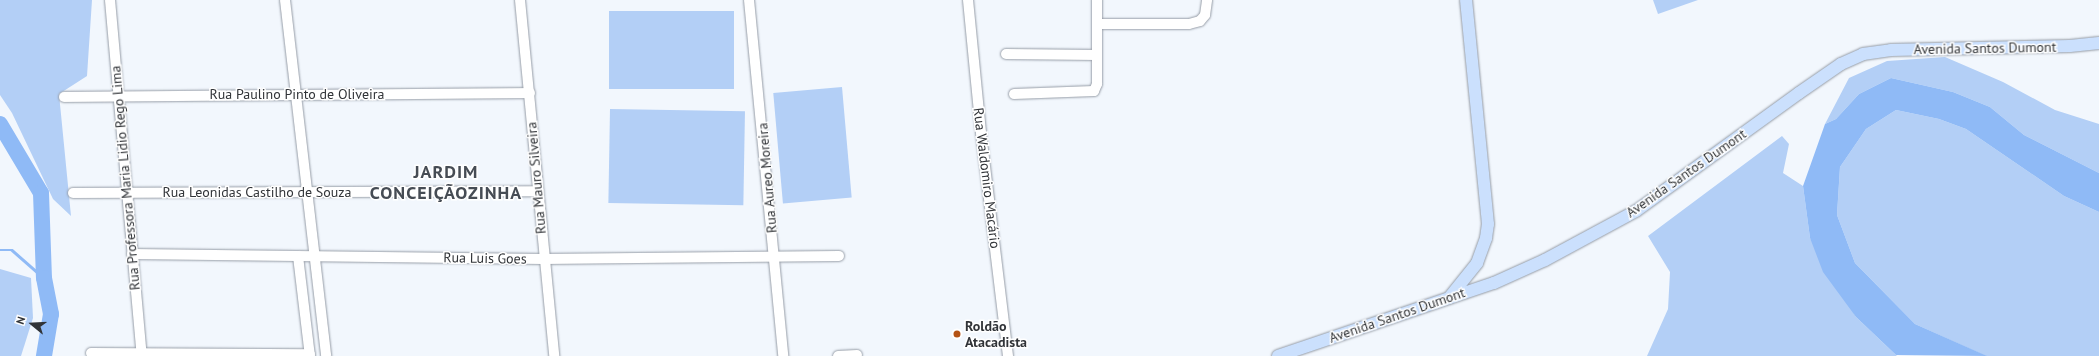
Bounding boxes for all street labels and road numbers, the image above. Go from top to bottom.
street label: Avenida Santos Dumont [1913,38,2057,58]
street label: Rua Professora Maria Lidio Rego Lima [107,65,143,291]
street label: Rua Paulino Pinto de Oliveira [209,86,385,102]
street label: Rua Waldomiro Macário [970,107,1004,249]
street label: Rua Mauro Silveira [523,121,549,235]
street label: Rua Aureo Moreira [754,122,780,234]
street label: Avenida Santos Dumont [1623,125,1749,221]
street label: Rua Leonidas Castilho de Souza [163,184,351,200]
street label: Rua Luis Goes [443,249,527,267]
street label: Avenida Santos Dumont [1327,284,1467,346]

